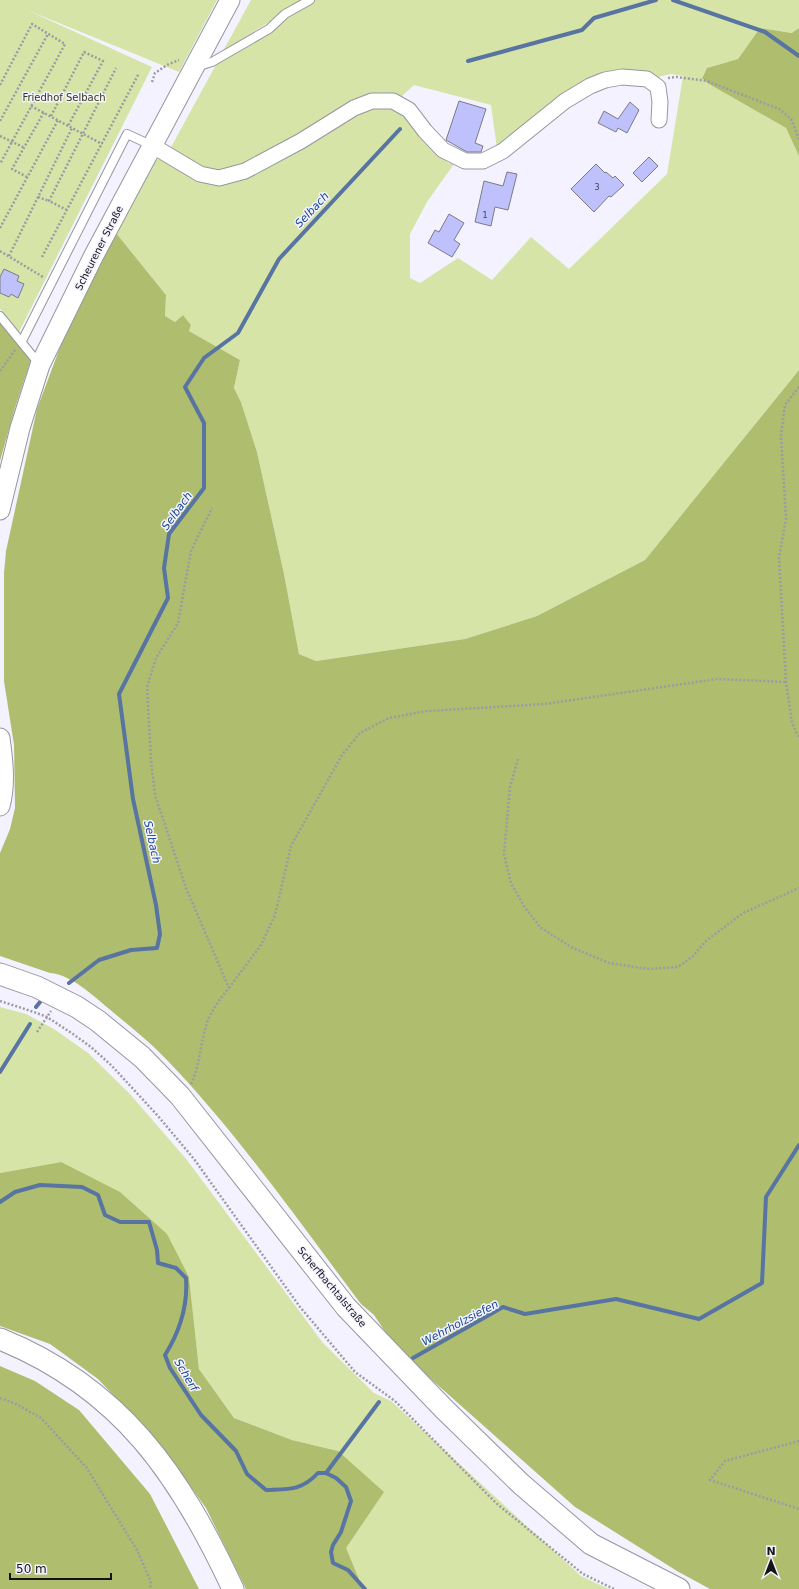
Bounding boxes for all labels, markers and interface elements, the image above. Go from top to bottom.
park label: Friedhof Selbach [22,92,106,103]
house number: 3 [594,183,600,192]
water label: Selbach [292,190,332,230]
street label: Scheurener Straße [73,204,125,292]
house number: 1 [482,211,488,220]
water label: Selbach [159,490,195,532]
water label: Selbach [141,819,163,865]
street label: Scherfbachtalstraße [295,1245,369,1329]
water label: Wehrholzsiefen [419,1297,501,1349]
water label: Scherf [171,1357,202,1395]
north arrow [751,1541,791,1581]
text: N [766,1545,776,1558]
scale bar [10,1555,111,1581]
text: 50 m [16,1562,47,1576]

